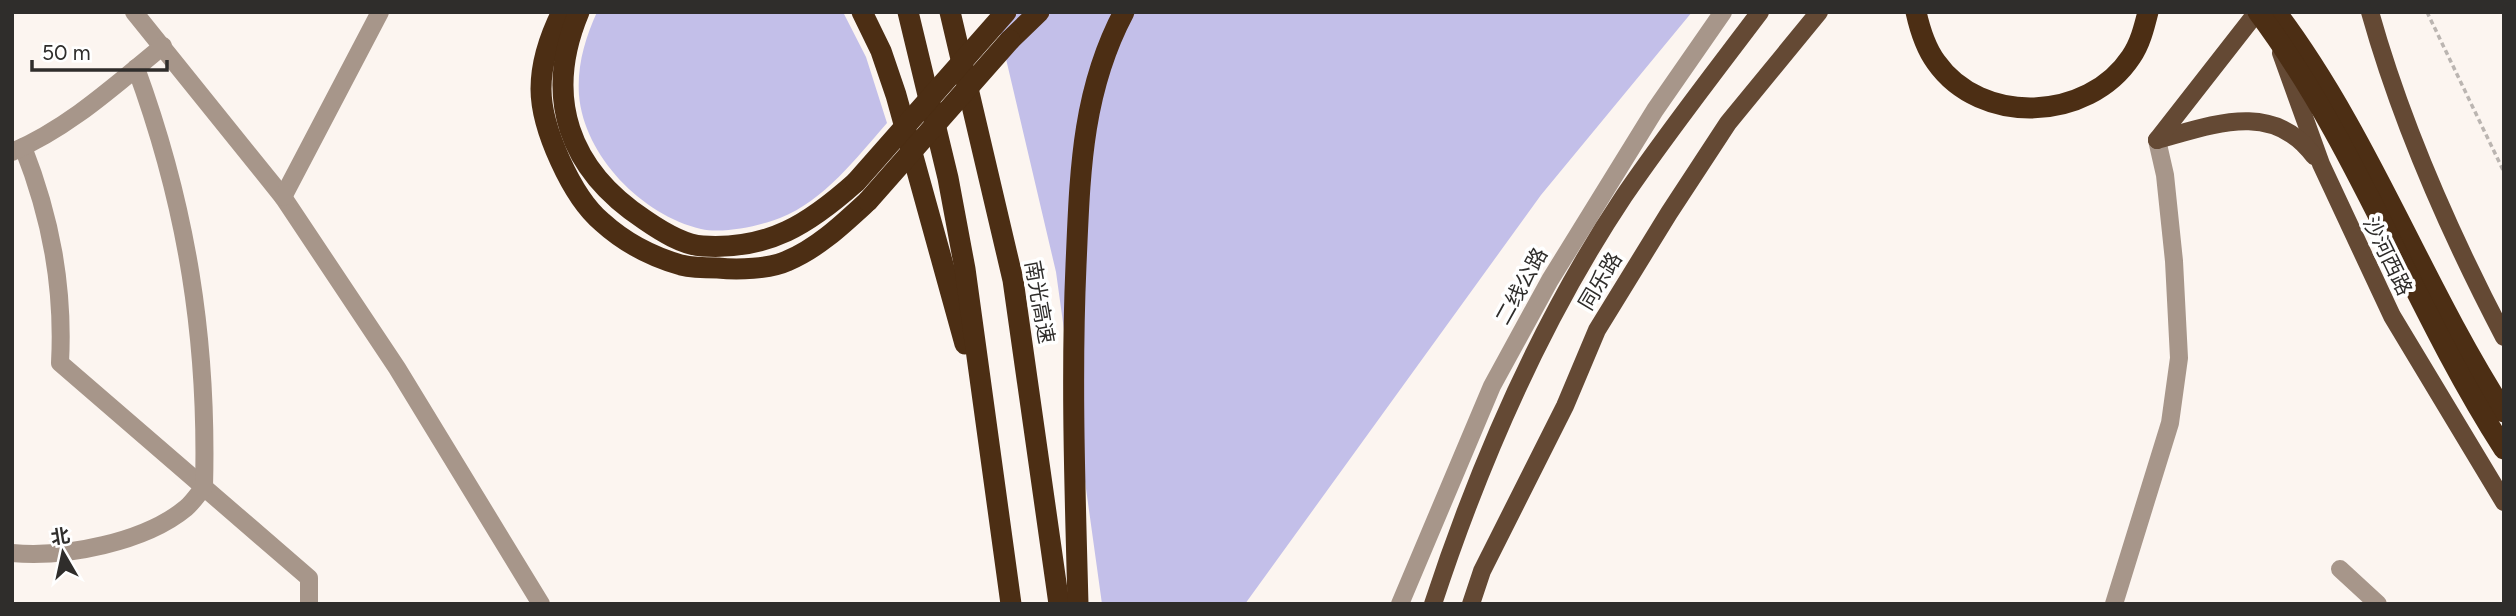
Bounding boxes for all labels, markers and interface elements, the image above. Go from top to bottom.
scale bar [32,28,166,72]
text: 50 m [42,40,91,65]
street label: 沙河西路 [2358,213,2418,299]
street label: 二线公路 [1490,243,1552,329]
street label: 同乐路 [1573,248,1627,314]
street label: 南光高速 [1020,258,1060,346]
north arrow [28,518,98,588]
text: 北 [49,524,72,550]

